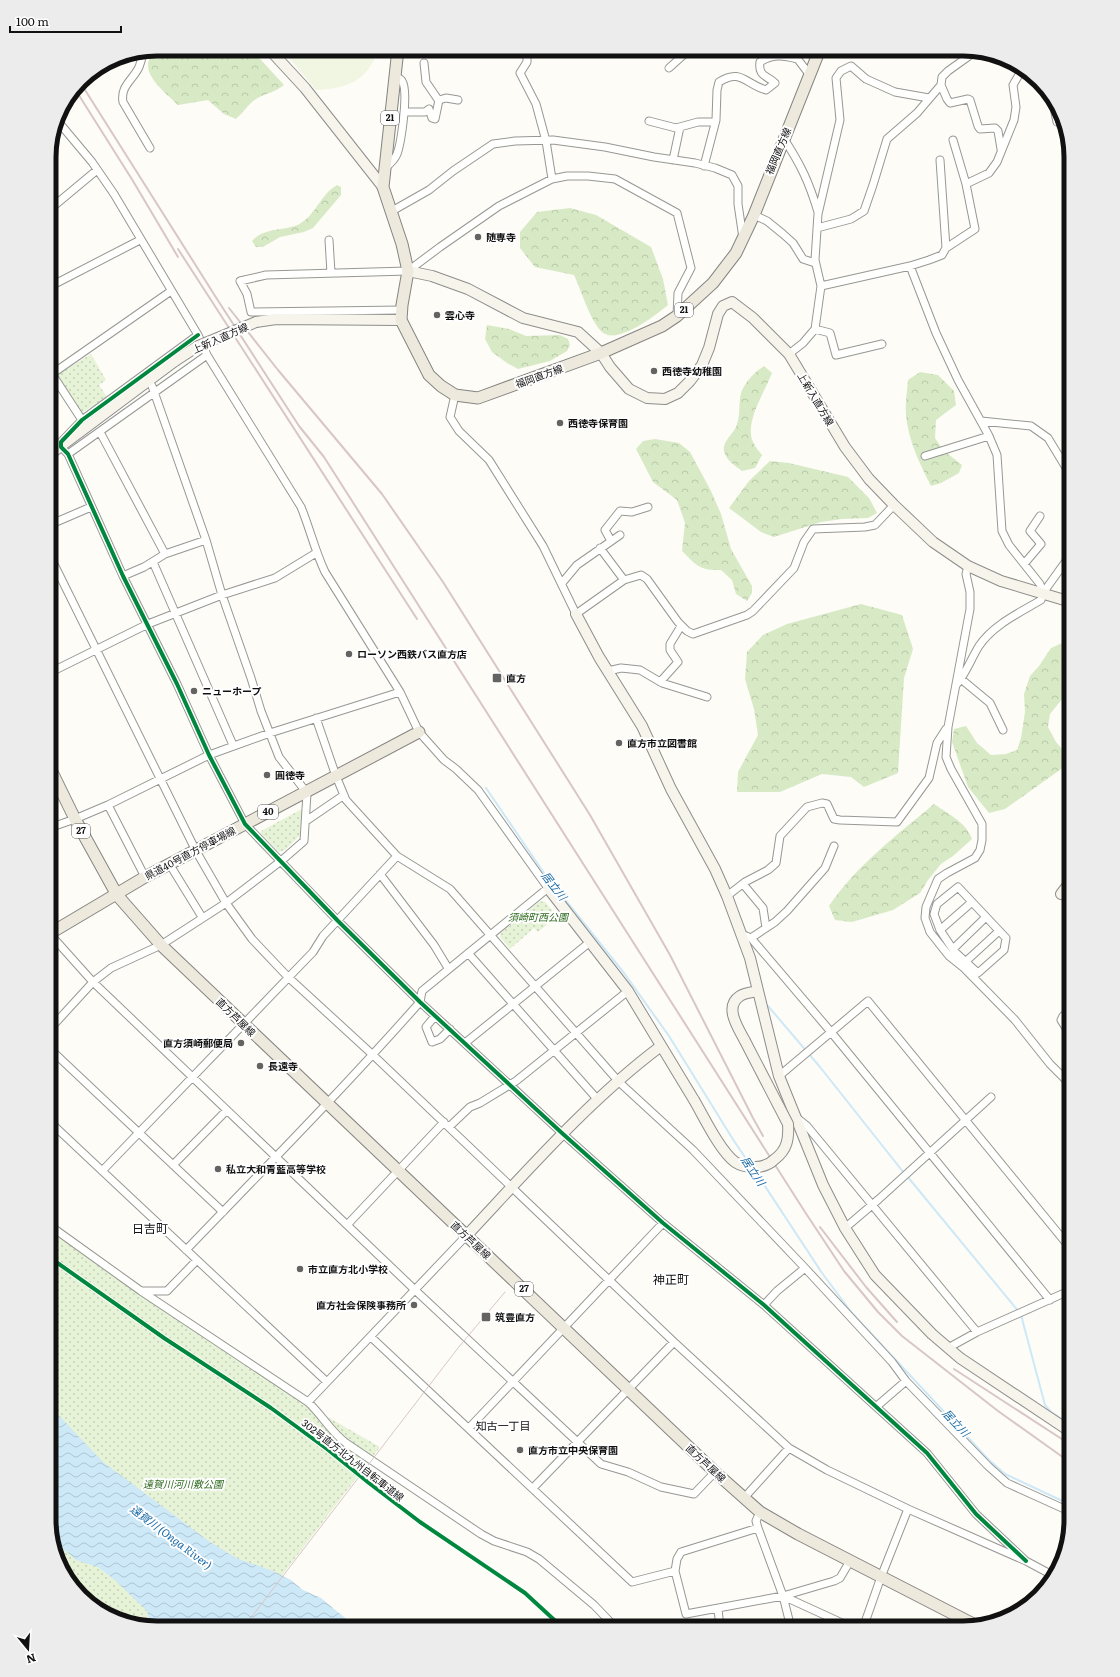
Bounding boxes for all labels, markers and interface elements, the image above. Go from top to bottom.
scale bar [10,8,121,34]
text: 100 m [16,12,49,30]
road number: 21 [381,111,399,125]
street label: 福岡直方線 [761,125,794,177]
place label: 随専寺 [486,229,516,244]
marker: 随専寺 [473,232,483,242]
road number: 21 [675,303,693,317]
place label: 雲心寺 [445,307,475,322]
marker: 雲心寺 [432,310,442,320]
street label: 上新入直方線 [189,318,250,357]
street label: 福岡直方線 [513,360,565,391]
place label: 西徳寺幼稚園 [662,363,722,378]
marker: 西徳寺幼稚園 [649,366,659,376]
street label: 上新入直方線 [795,369,838,428]
place label: 西徳寺保育園 [568,415,628,430]
marker: 西徳寺保育園 [555,418,565,428]
place label: ローソン西鉄バス直方店 [357,646,467,661]
marker: ローソン西鉄バス直方店 [344,649,354,659]
place label: 直方 [506,670,526,685]
marker: 直方 [491,672,503,684]
place label: ニューホープ [202,683,261,698]
marker: ニューホープ [189,686,199,696]
place label: 直方市立図書館 [627,735,697,750]
marker: 直方市立図書館 [614,738,624,748]
place label: 圓徳寺 [275,767,305,782]
marker: 圓徳寺 [262,770,272,780]
road number: 40 [258,805,278,819]
street label: 県道40号直方停車場線 [142,822,238,883]
road number: 27 [72,824,90,838]
water label: 居立川 [538,867,572,904]
park label: 須崎町西公園 [508,909,570,924]
street label: 直方芦屋線 [213,994,260,1039]
place label: 直方須崎郵便局 [163,1035,233,1050]
marker: 直方須崎郵便局 [236,1038,246,1048]
place label: 長遠寺 [268,1058,298,1073]
marker: 長遠寺 [255,1061,265,1071]
water label: 居立川 [738,1152,770,1189]
place label: 私立大和青藍高等学校 [226,1161,326,1176]
marker: 私立大和青藍高等学校 [213,1164,223,1174]
street label: 直方芦屋線 [448,1217,495,1262]
district label: 日吉町 [132,1219,168,1237]
place label: 市立直方北小学校 [308,1261,388,1276]
marker: 市立直方北小学校 [295,1264,305,1274]
district label: 神正町 [653,1270,689,1288]
road number: 27 [515,1282,533,1296]
place label: 直方社会保険事務所 [316,1297,406,1312]
marker: 直方社会保険事務所 [409,1300,419,1310]
place label: 筑豊直方 [495,1309,535,1324]
marker: 筑豊直方 [480,1311,492,1323]
water label: 居立川 [940,1405,975,1441]
street label: 302号直方北九州自転車道線 [299,1415,408,1504]
district label: 知古一丁目 [476,1417,531,1433]
street label: 直方芦屋線 [683,1440,730,1485]
place label: 直方市立中央保育園 [528,1442,618,1457]
marker: 直方市立中央保育園 [515,1445,525,1455]
park label: 遠賀川河川敷公園 [143,1476,225,1491]
water label: 遠賀川 (Onga River) [127,1500,216,1572]
north arrow [8,1629,48,1669]
text: N [25,1650,38,1668]

